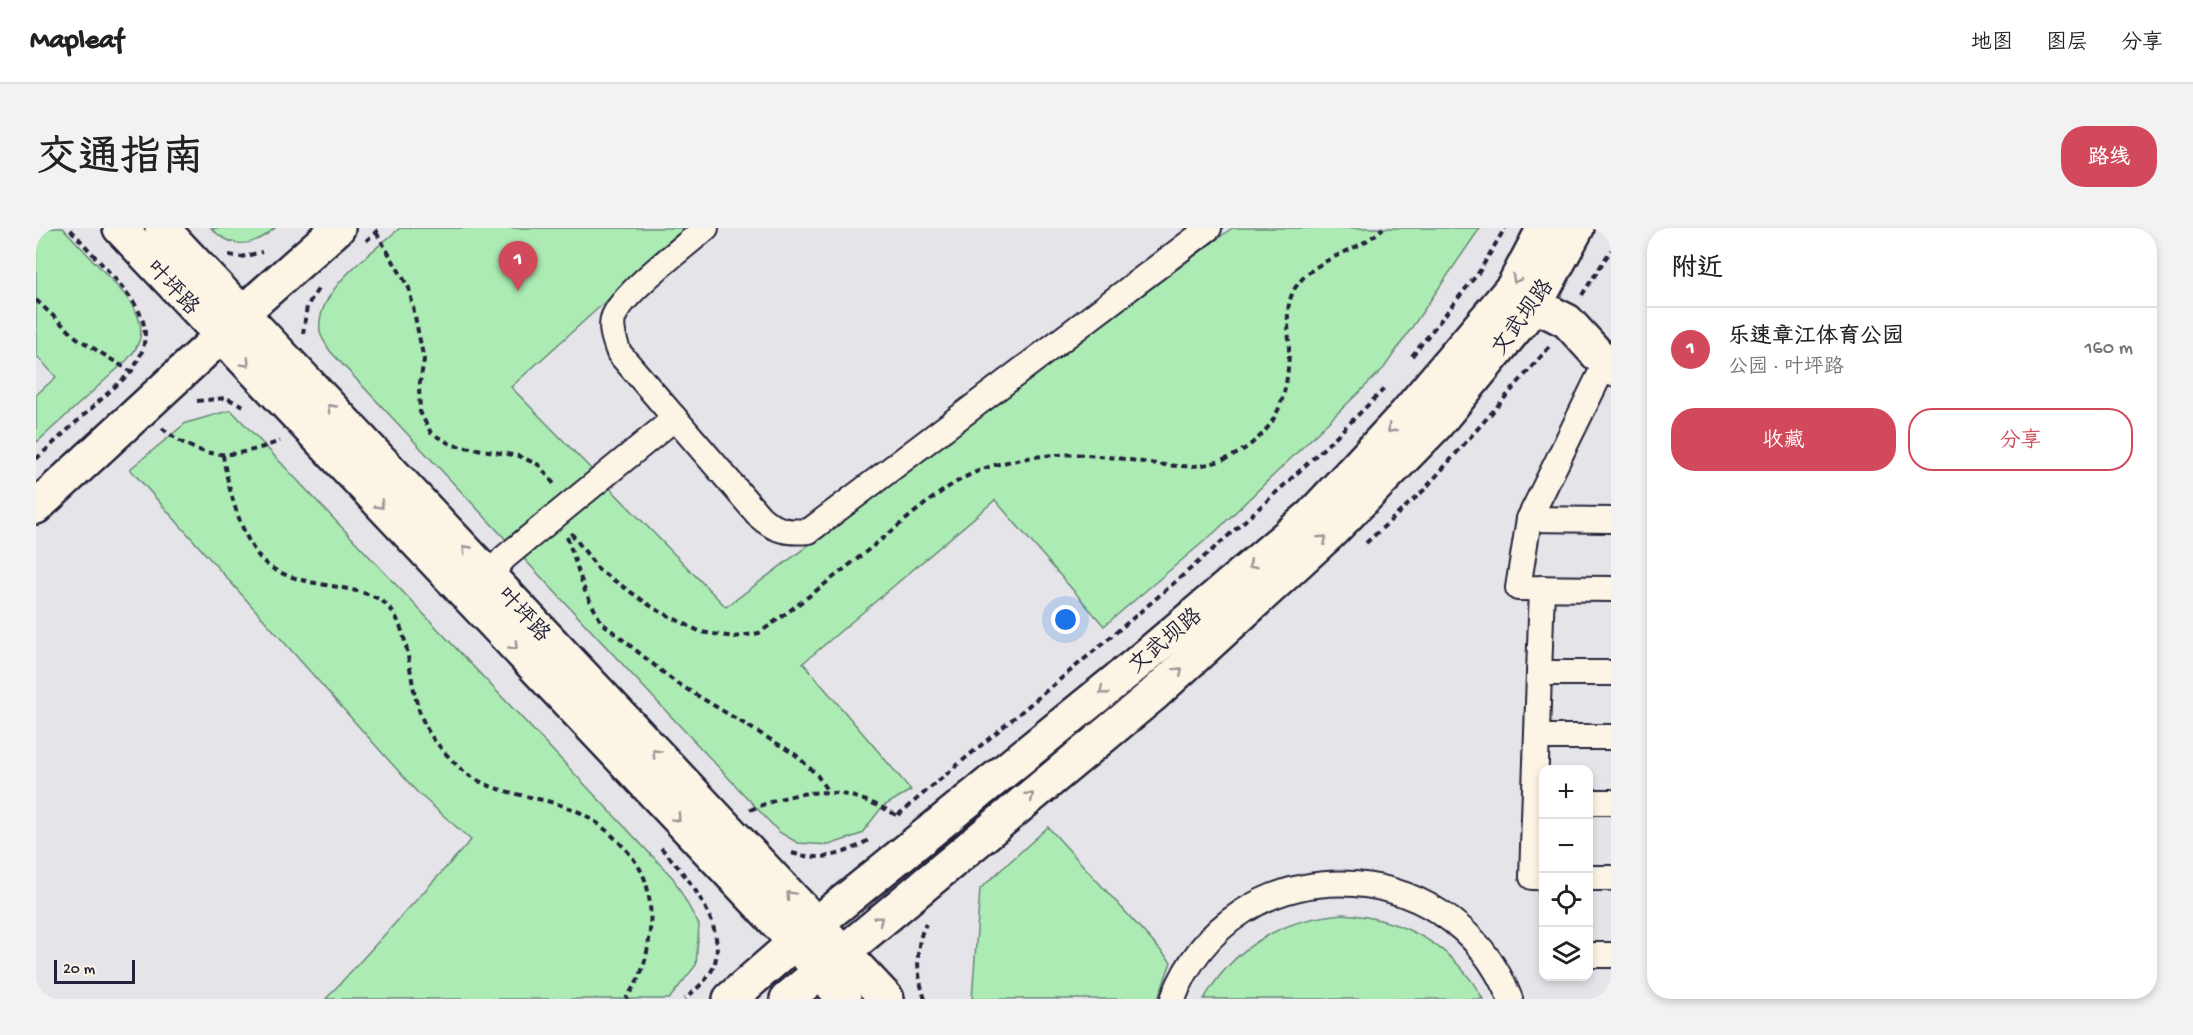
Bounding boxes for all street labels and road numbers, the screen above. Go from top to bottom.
street label: 叶坪路 [139,254,205,322]
street label: 文武坝路 [1486,274,1561,362]
street label: 叶坪路 [490,581,556,649]
street label: 文武坝路 [1123,602,1209,680]

